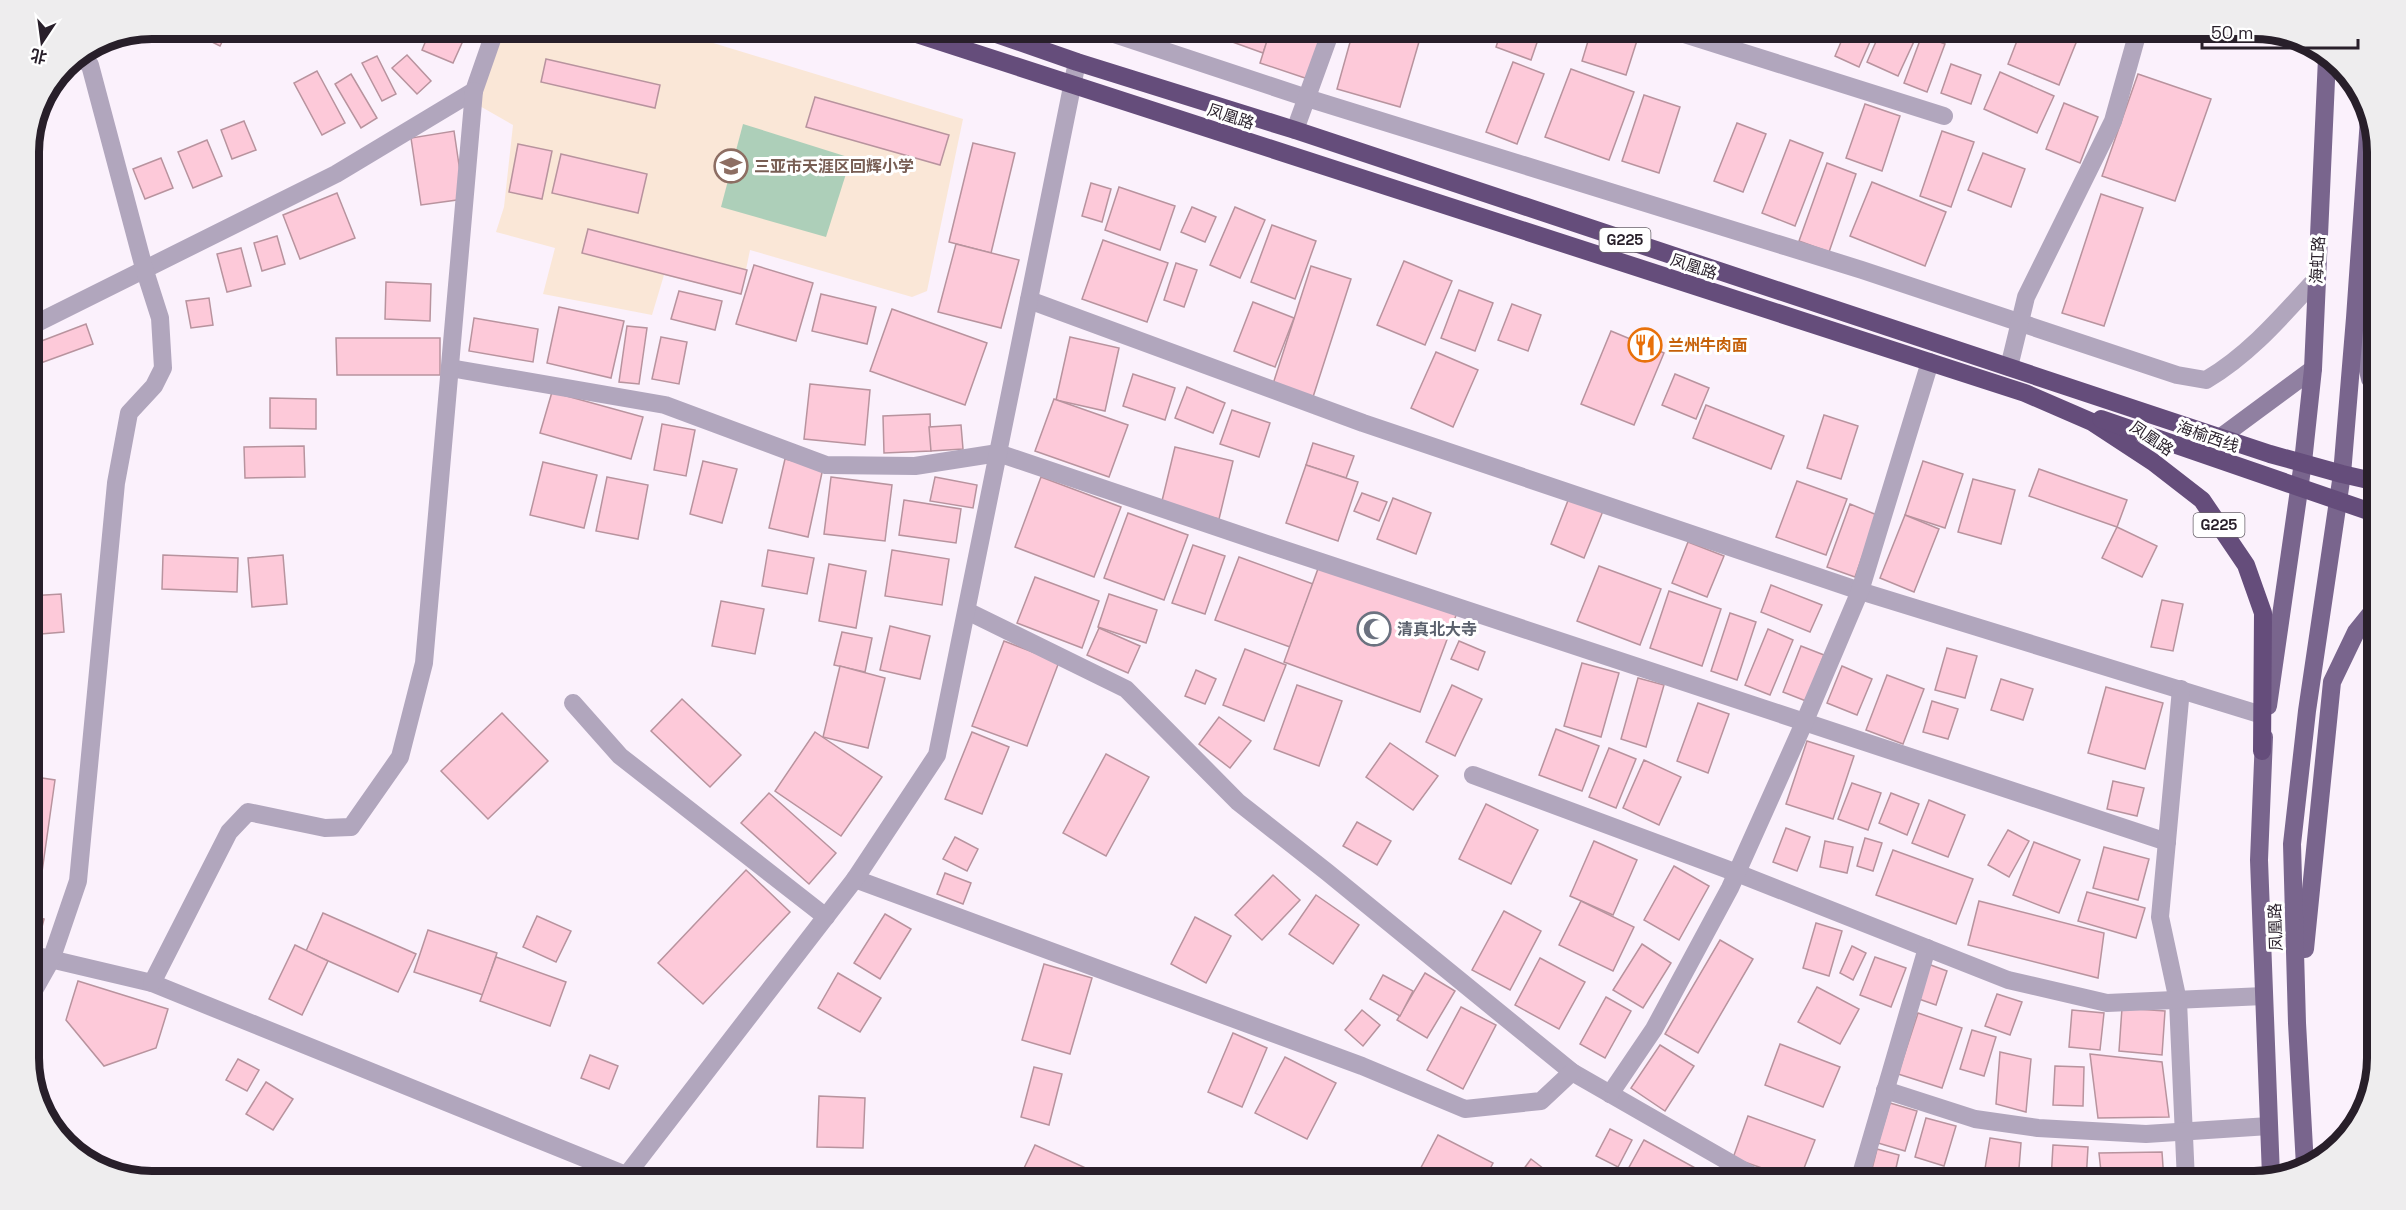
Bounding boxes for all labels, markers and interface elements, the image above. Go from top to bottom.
north arrow [12,12,72,72]
scale bar [2202,12,2358,50]
text: 50 m [2211,21,2253,44]
text: 北 [29,44,49,68]
street label: 凤凰路 [1205,99,1257,134]
school or university icon: 三亚市天涯区回辉小学 [713,148,749,184]
place label: 三亚市天涯区回辉小学 [754,156,914,177]
road number: G225 [1600,228,1650,252]
street label: 海虹路 [2306,236,2329,285]
street label: 凤凰路 [1668,249,1720,284]
restaurant icon: 兰州牛肉面 [1627,327,1663,363]
place label: 兰州牛肉面 [1668,335,1748,356]
street label: 凤凰路 [2126,416,2177,461]
street label: 海榆西线 [2174,416,2242,457]
road number: G225 [2194,513,2244,537]
mosque icon: 清真北大寺 [1356,611,1392,647]
place label: 清真北大寺 [1397,619,1477,640]
street label: 凤凰路 [2264,903,2287,951]

